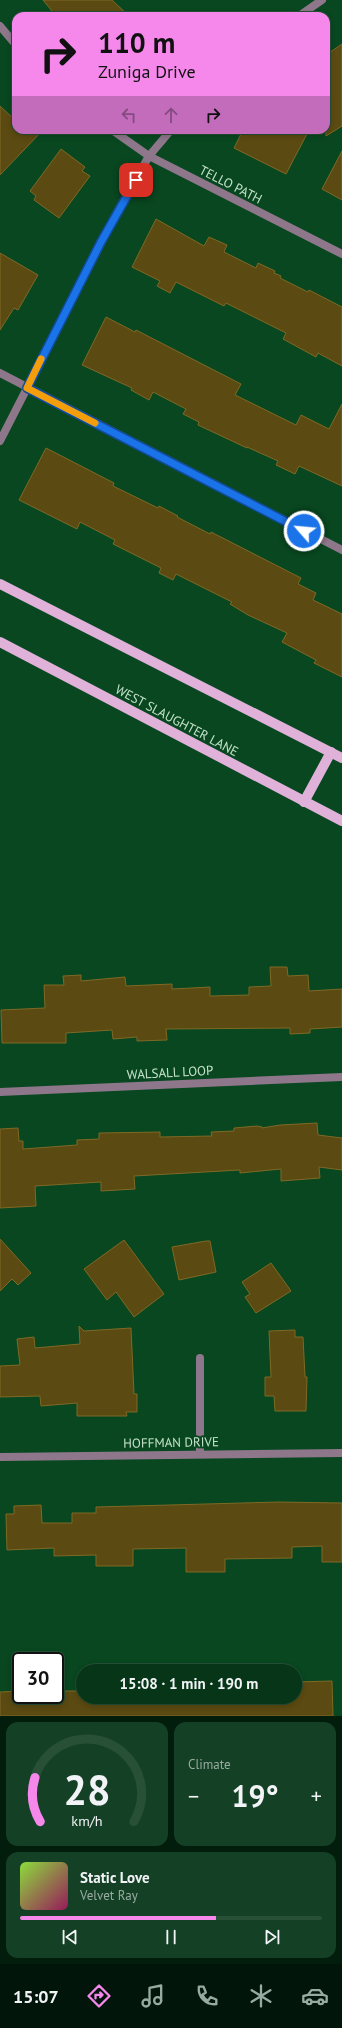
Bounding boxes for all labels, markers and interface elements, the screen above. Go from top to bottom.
text: 110 m [98,24,175,61]
icon: right [32,28,84,80]
text: Zuniga Drive [98,60,196,83]
icon: left [118,104,140,126]
icon: ahead [160,104,182,126]
icon: right [202,104,224,126]
street label: TELLO PATH [197,161,265,208]
pin [119,163,153,197]
icon: arrive [125,169,147,191]
position arrow [283,510,325,552]
street label: WEST SLAUGHTER LANE [112,681,241,760]
street label: WALSALL LOOP [126,1062,214,1083]
street label: HOFFMAN DRIVE [123,1433,219,1452]
speed limit sign: 30 [12,1652,64,1704]
text: 15:08 · 1 min · 190 m [120,1674,258,1693]
text: Climate [188,1756,231,1773]
text: 28 [63,1763,111,1816]
text: 19° [231,1776,279,1815]
text: − [188,1782,199,1810]
text: + [311,1782,322,1810]
text: km/h [71,1811,103,1830]
text: Static Love [80,1868,150,1887]
text: Velvet Ray [80,1887,138,1904]
icon: previous [59,1926,81,1948]
icon: pause [160,1926,182,1948]
icon: next [261,1926,283,1948]
icon: directions [85,1982,113,2010]
icon: music [139,1982,167,2010]
icon: phone [193,1982,221,2010]
icon: climate [247,1982,275,2010]
icon: car [301,1982,329,2010]
text: 15:07 [13,1985,59,2008]

